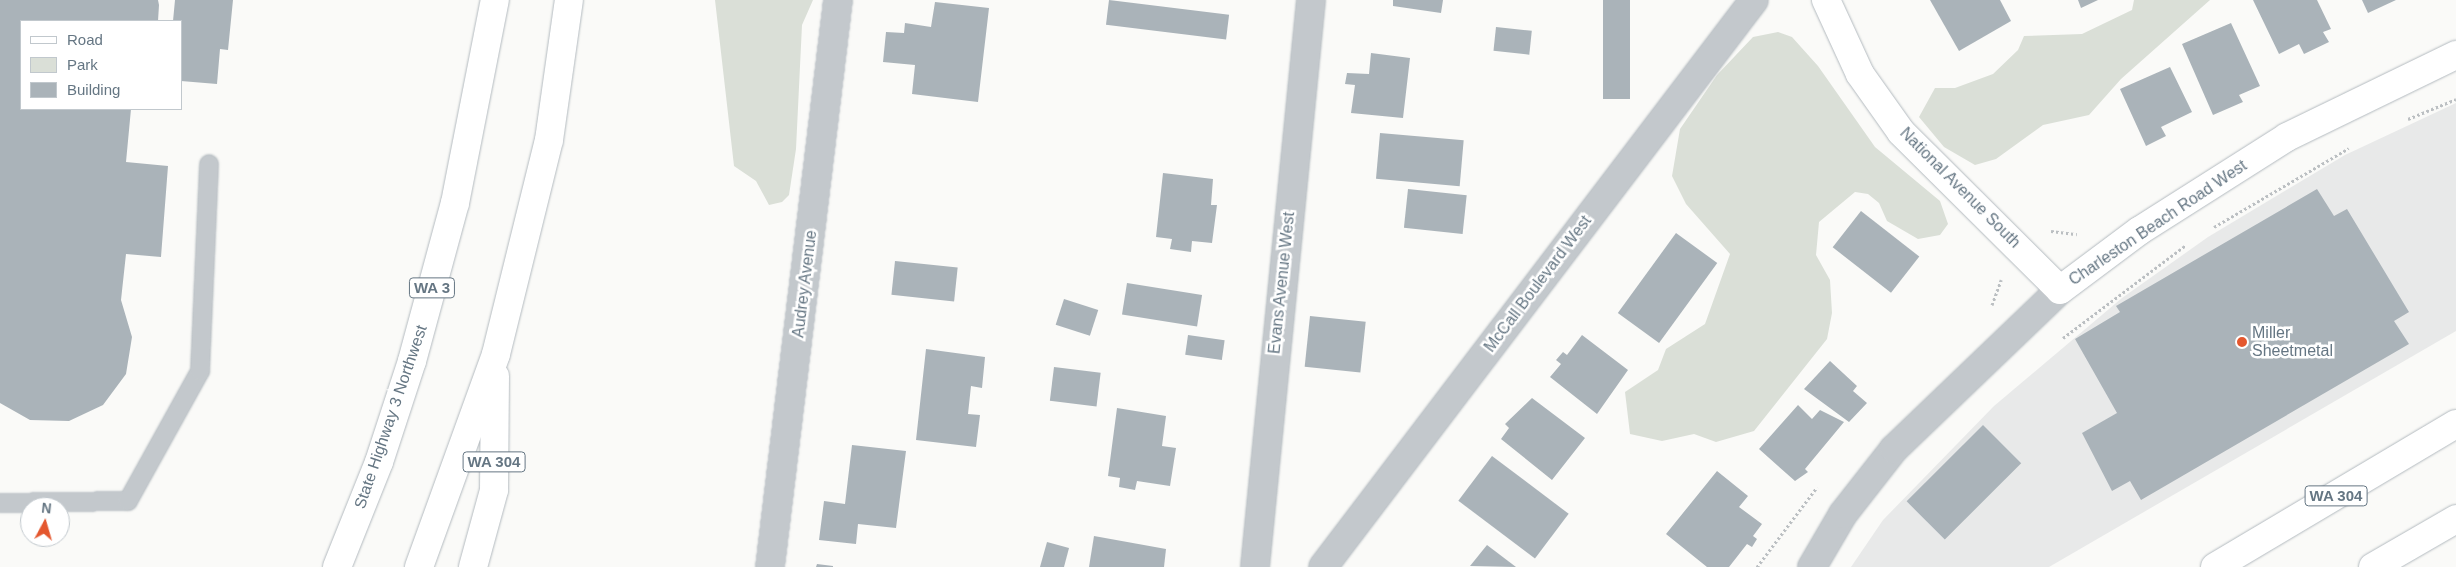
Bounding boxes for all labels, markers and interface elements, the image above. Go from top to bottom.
legend [20,20,182,110]
text: Road [67,31,103,48]
text: Park [67,56,98,73]
text: Building [67,81,120,98]
street label: National Avenue South [1895,123,2025,253]
street label: Charleston Beach Road West [2065,156,2251,290]
street label: Evans Avenue West [1265,211,1299,355]
street label: McCall Boulevard West [1480,212,1596,356]
street label: Audrey Avenue [789,229,821,339]
road number: WA 3 [408,276,456,300]
street label: State Highway 3 Northwest [351,323,431,511]
place label: Miller Sheetmetal [2252,323,2333,361]
marker: Miller Sheetmetal [2236,336,2248,348]
road number: WA 304 [462,450,526,474]
road number: WA 304 [2304,484,2368,508]
north arrow [20,497,70,547]
text: N [41,500,52,517]

